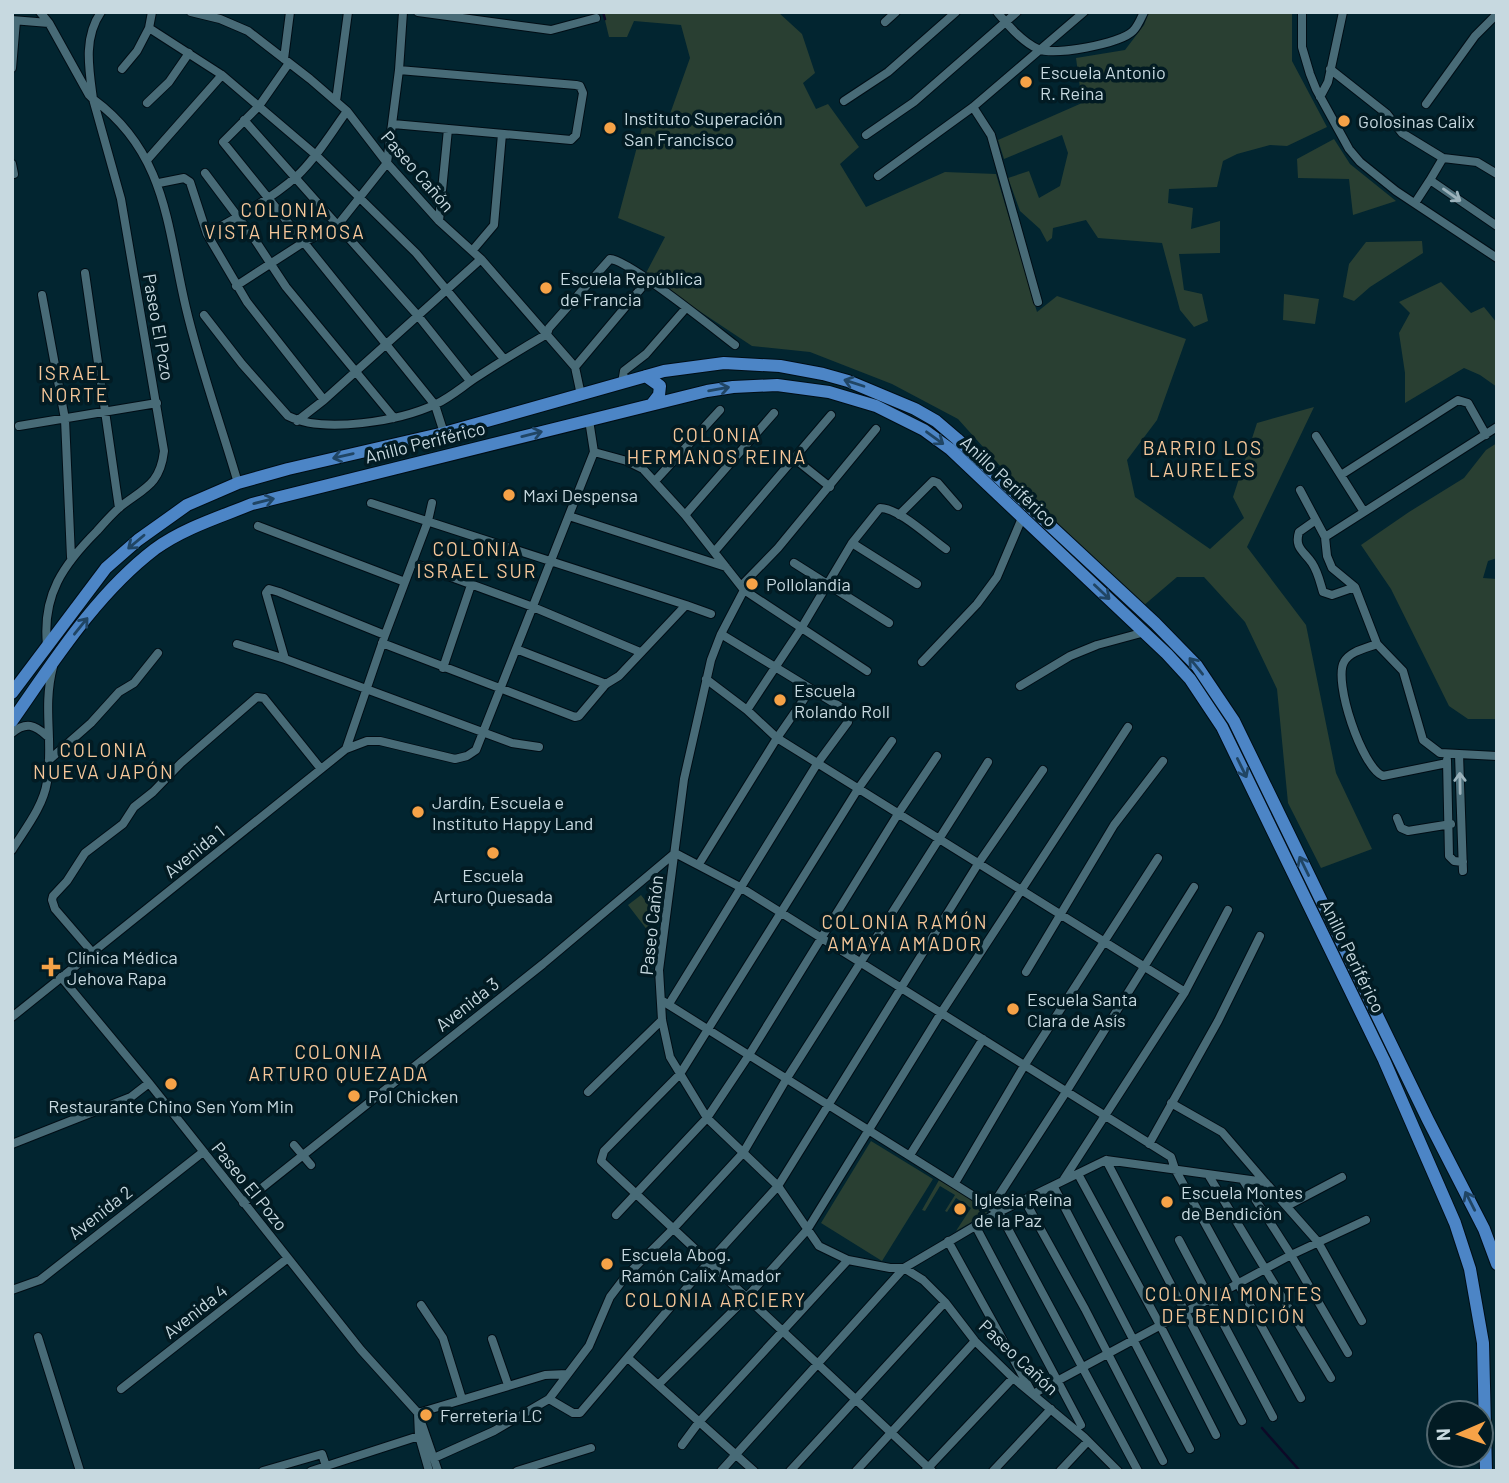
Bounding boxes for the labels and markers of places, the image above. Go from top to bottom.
place label: Escuela Antonio R. Reina [1040,61,1166,104]
marker: Escuela Antonio R. Reina [1018,74,1034,90]
place label: Instituto Superación San Francisco [624,107,783,150]
place label: Golosinas Calix [1358,110,1475,132]
marker: Golosinas Calix [1336,113,1352,129]
marker: Instituto Superación San Francisco [602,120,618,136]
place label: Escuela República de Francia [560,267,702,310]
marker: Escuela República de Francia [538,280,554,296]
place label: Maxi Despensa [523,484,638,506]
marker: Maxi Despensa [501,487,517,503]
place label: Pollolandia [766,573,851,595]
marker: Pollolandia [744,576,760,592]
place label: Escuela Rolando Roll [794,679,890,722]
marker: Escuela Rolando Roll [772,692,788,708]
place label: Jardín, Escuela e Instituto Happy Land [432,791,593,834]
marker: Jardín, Escuela e Instituto Happy Land [410,804,426,820]
marker: Escuela Arturo Quesada [485,845,501,861]
place label: Escuela Arturo Quesada [433,864,553,907]
place label: Clínica Médica Jehova Rapa [67,946,178,989]
marker: Clínica Médica Jehova Rapa [41,957,61,977]
place label: Escuela Santa Clara de Asís [1027,988,1137,1031]
marker: Escuela Santa Clara de Asís [1005,1001,1021,1017]
marker: Restaurante Chino Sen Yom Min [163,1076,179,1092]
place label: Pol Chicken [368,1085,458,1107]
marker: Pol Chicken [346,1088,362,1104]
place label: Restaurante Chino Sen Yom Min [48,1095,294,1117]
place label: Escuela Montes de Bendición [1181,1181,1303,1224]
place label: Iglesia Reina de la Paz [974,1188,1072,1231]
marker: Escuela Montes de Bendición [1159,1194,1175,1210]
marker: Iglesia Reina de la Paz [952,1201,968,1217]
place label: Escuela Abog. Ramón Calix Amador [621,1243,781,1286]
marker: Escuela Abog. Ramón Calix Amador [599,1256,615,1272]
place label: Ferreteria LC [440,1404,543,1426]
marker: Ferreteria LC [418,1407,434,1423]

